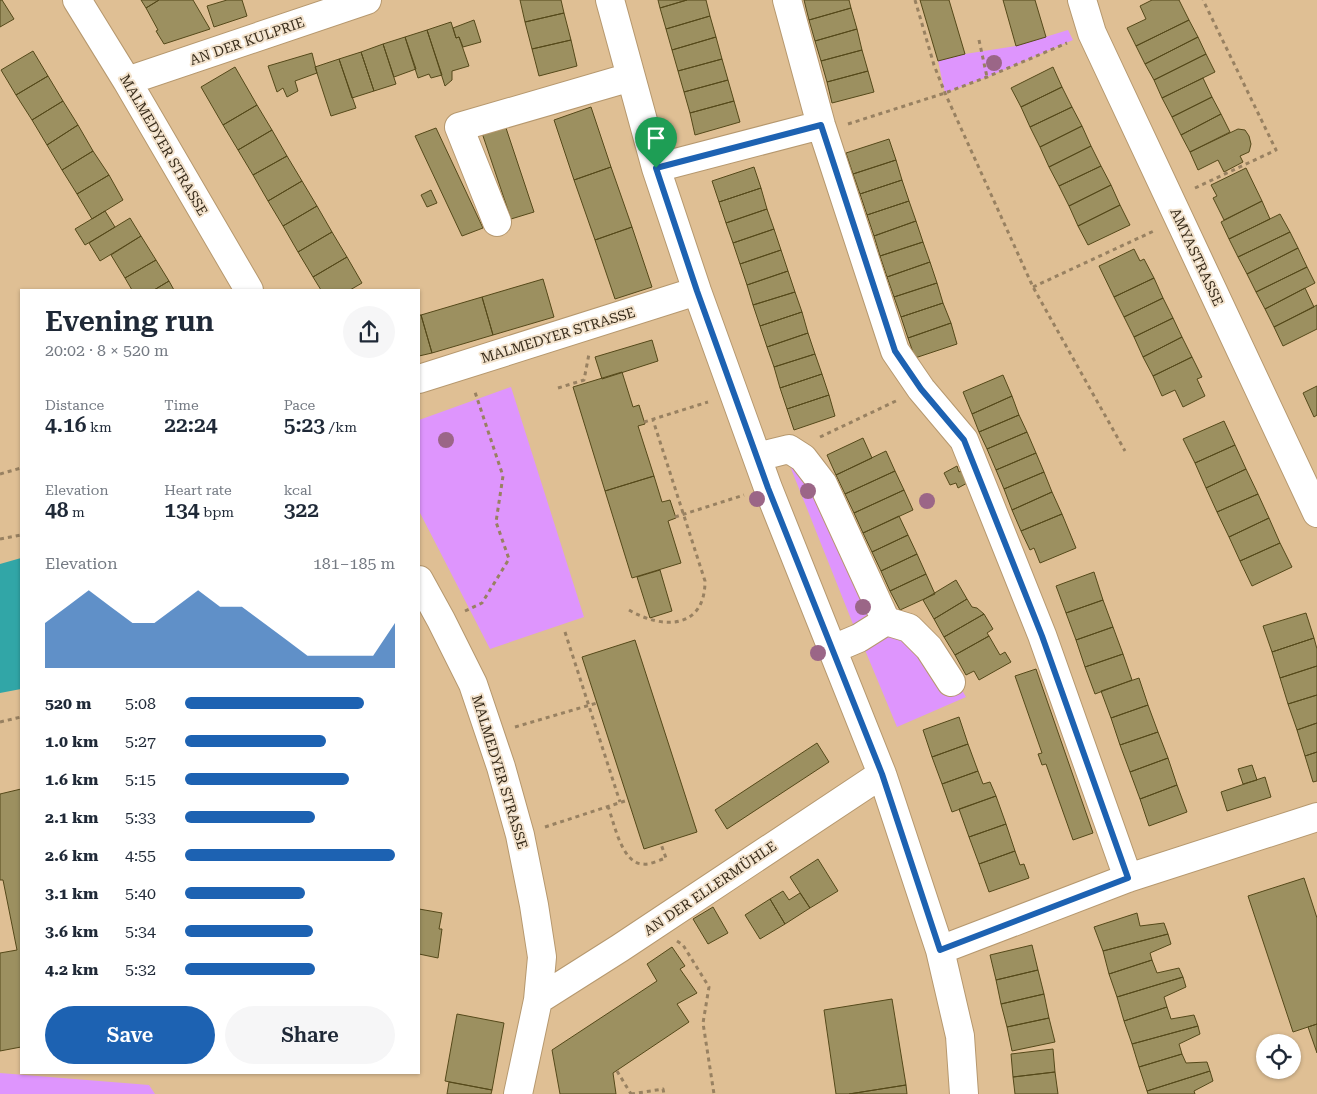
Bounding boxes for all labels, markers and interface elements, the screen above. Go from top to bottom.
street label: AN DER KULPRIE [187,14,307,68]
street label: MALMEDYER STRASSE [117,72,211,218]
pin [635,117,677,168]
icon: arrive [642,124,670,152]
street label: AMYASTRASSE [1167,206,1227,308]
street label: MALMEDYER STRASSE [479,304,637,366]
text: Evening run [45,305,214,338]
button: share [343,306,395,358]
text: 20:02 · 8 × 520 m [45,341,169,360]
text: Distance [45,397,104,413]
text: Time [164,397,199,413]
text: Pace [284,397,315,413]
text: 4.16 [45,413,86,437]
text: 22:24 [164,413,218,437]
text: 5:23 [284,413,325,437]
text: km [86,419,112,435]
text: /km [325,419,357,435]
text: Elevation [45,482,108,498]
text: Heart rate [164,482,232,498]
text: kcal [284,482,312,498]
text: 48 [45,498,69,522]
text: 134 [164,498,200,522]
text: 322 [284,498,319,522]
text: m [69,504,85,520]
text: bpm [200,504,234,520]
text: Elevation [45,554,118,573]
text: 181–185 m [313,554,395,573]
street label: MALMEDYER STRASSE [469,693,531,851]
text: 520 m [45,694,91,713]
text: 5:08 [125,694,156,713]
text: 1.0 km [45,732,98,751]
text: 5:27 [125,732,156,751]
text: 1.6 km [45,770,98,789]
text: 5:15 [125,770,156,789]
text: 2.1 km [45,808,98,827]
text: 5:33 [125,808,156,827]
street label: AN DER ELLERMÜHLE [641,838,779,938]
text: 2.6 km [45,846,98,865]
text: 4:55 [125,846,156,865]
text: 3.1 km [45,884,98,903]
text: 5:40 [125,884,156,903]
text: 3.6 km [45,922,98,941]
text: 5:34 [125,922,156,941]
text: 4.2 km [45,960,98,979]
text: 5:32 [125,960,156,979]
button: Save [45,1006,215,1064]
button: Share [225,1006,395,1064]
map controls [1256,1034,1301,1079]
button: locate [1256,1034,1301,1079]

